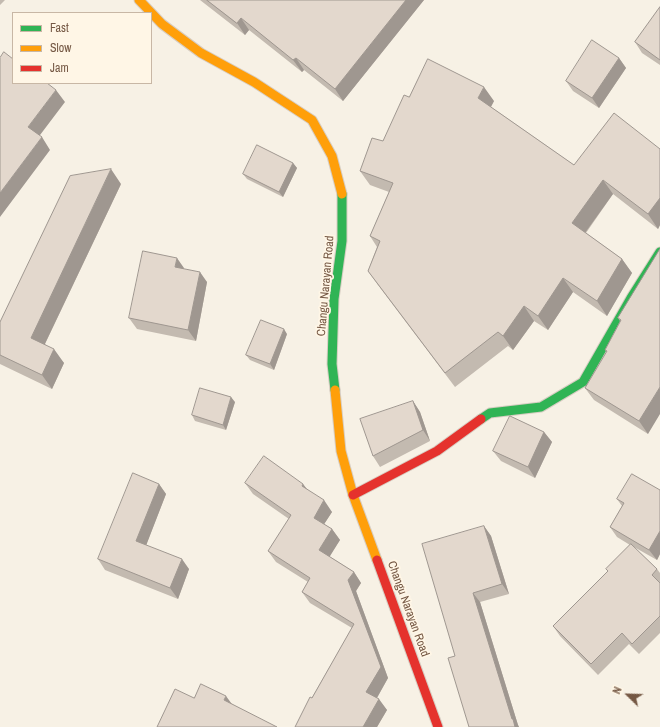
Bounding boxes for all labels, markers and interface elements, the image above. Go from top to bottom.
legend [12,12,152,84]
text: Fast [50,20,69,36]
text: Slow [50,40,71,56]
text: Jam [50,60,69,76]
street label: Changu Narayan Road [314,235,338,337]
street label: Changu Narayan Road [384,559,432,659]
north arrow [608,675,648,715]
text: N [609,685,625,696]

